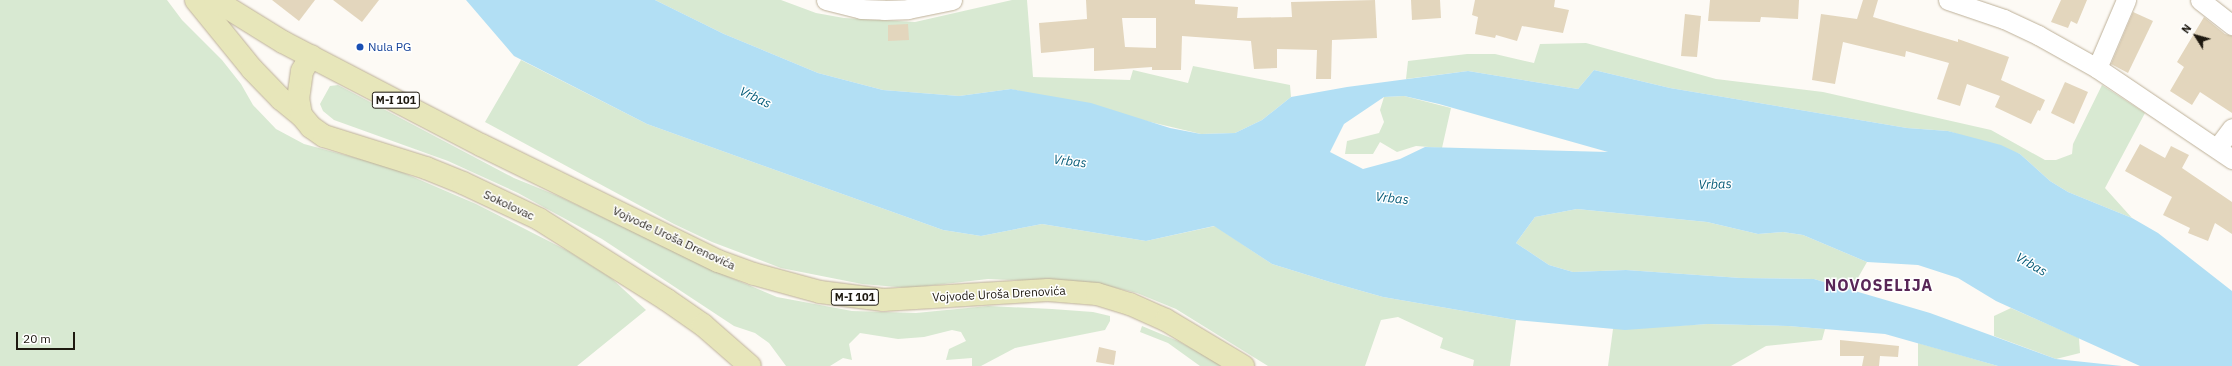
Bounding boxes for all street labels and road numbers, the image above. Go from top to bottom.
road number: M-I 101 [371,91,421,109]
street label: Sokolovac [481,187,537,223]
street label: Vojvode Uroša Drenovića [610,203,738,273]
street label: Vojvode Uroša Drenovića [932,283,1066,305]
road number: M-I 101 [830,288,880,306]

